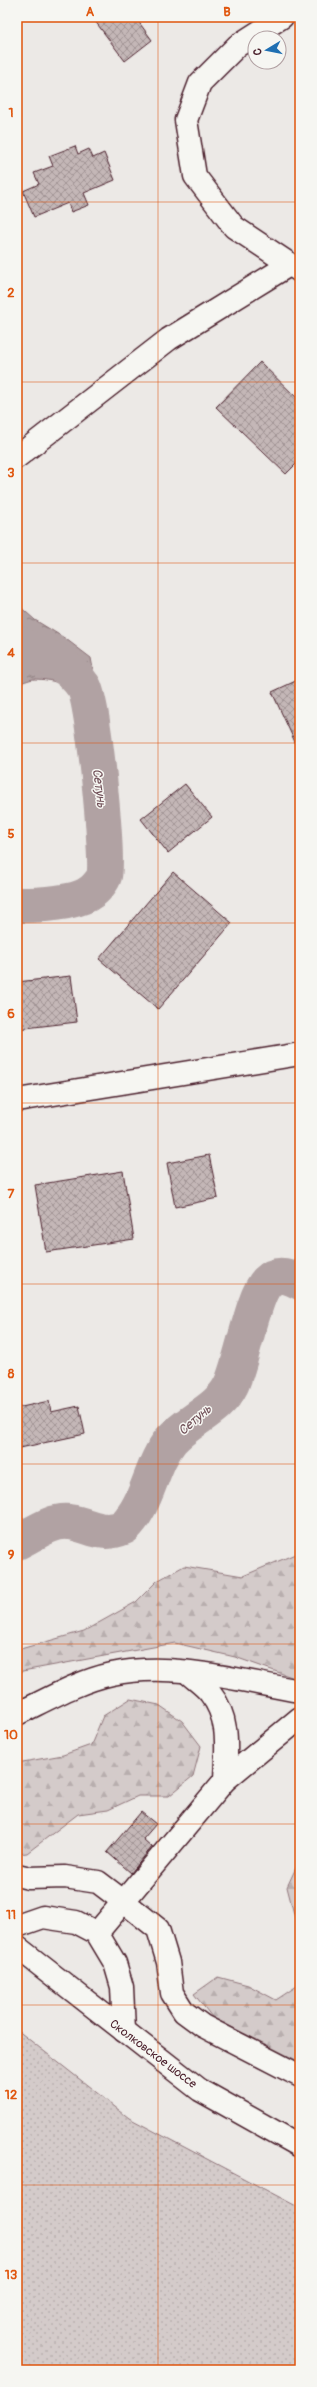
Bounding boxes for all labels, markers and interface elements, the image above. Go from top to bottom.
text: A [86,4,95,20]
text: B [223,4,231,20]
north arrow [247,30,287,70]
text: С [251,47,265,56]
text: 1 [8,105,14,121]
text: 2 [7,285,15,301]
text: 3 [7,465,15,481]
text: 4 [7,645,15,661]
water label: Сетунь [89,768,109,808]
text: 5 [7,826,15,842]
text: 6 [7,1006,15,1022]
text: 7 [8,1186,15,1202]
text: 8 [8,1366,15,1382]
water label: Сетунь [175,1401,215,1439]
text: 9 [8,1547,15,1563]
text: 10 [4,1727,18,1743]
text: 11 [6,1907,16,1923]
street label: Сколковское шоссе [106,2016,200,2092]
text: 12 [5,2087,17,2103]
text: 13 [5,2267,17,2283]

